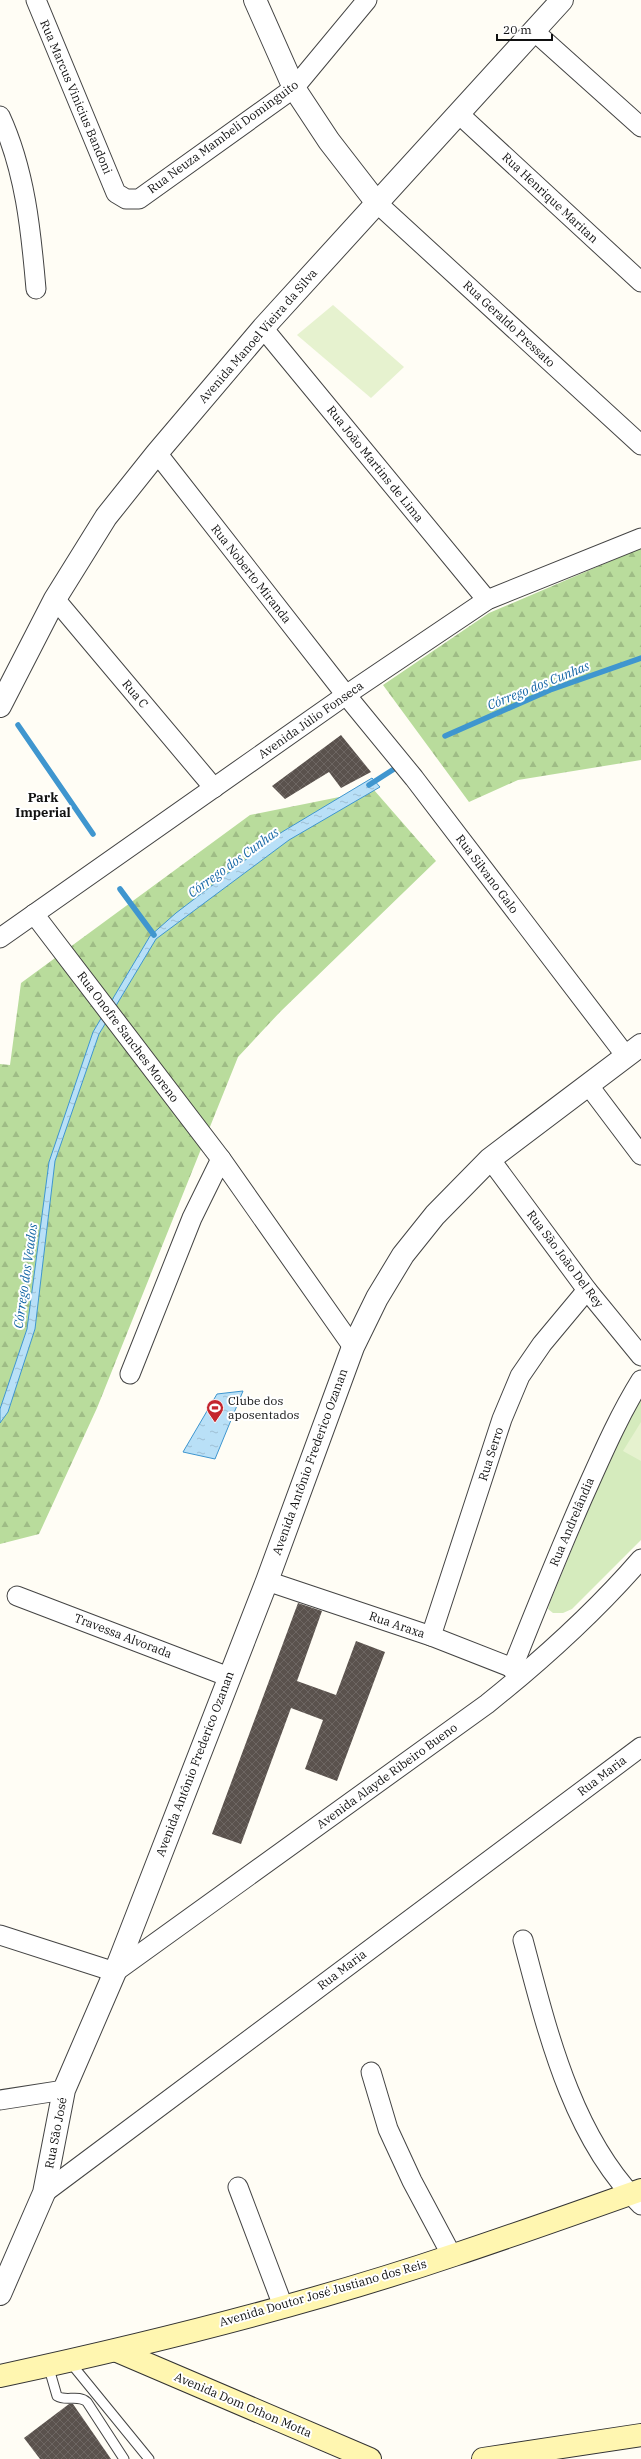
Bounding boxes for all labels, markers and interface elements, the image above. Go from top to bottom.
scale bar [497,16,552,42]
street label: Rua Marcus Vinicius Bandoni [37,17,116,176]
text: 20 m [503,22,532,37]
street label: Rua Neuza Mambeli Dominguito [144,77,301,196]
street label: Rua Henrique Maritan [499,149,602,246]
street label: Avenida Manoel Vieira da Silva [195,265,320,406]
street label: Rua Geraldo Pressato [460,277,559,370]
street label: Rua João Martins de Lima [324,403,427,525]
street label: Rua Noberto Miranda [208,521,295,626]
water label: Córrego dos Cunhas [485,657,592,714]
street label: Rua C [119,676,152,711]
street label: Avenida Júlio Fonseca [255,677,367,762]
district label: Park Imperial [15,789,71,821]
water label: Córrego dos Cunhas [184,823,282,901]
street label: Rua Silvano Galo [453,831,522,916]
street label: Rua Onofre Sanches Moreno [74,968,183,1105]
street label: Rua São João Del Rey [524,1207,607,1311]
water label: Córrego dos Veados [10,1222,41,1330]
street label: Avenida Antônio Frederico Ozanan [269,1366,350,1557]
place label: Clube dos aposentados [228,1393,300,1422]
sports icon: Clube dos aposentados [205,1398,225,1423]
street label: Rua Serro [475,1425,506,1483]
street label: Rua Andrelândia [546,1475,597,1569]
street label: Rua Araxa [367,1608,428,1641]
street label: Travessa Alvorada [72,1610,175,1661]
street label: Avenida Antônio Frederico Ozanan [152,1669,237,1859]
street label: Avenida Alayde Ribeiro Bueno [313,1719,460,1832]
street label: Rua Maria [574,1752,630,1799]
street label: Rua Maria [314,1946,370,1993]
street label: Rua São José [41,2096,70,2170]
street label: Avenida Doutor José Justiano dos Reis [218,2256,428,2329]
street label: Avenida Dom Othon Motta [172,2369,315,2441]

